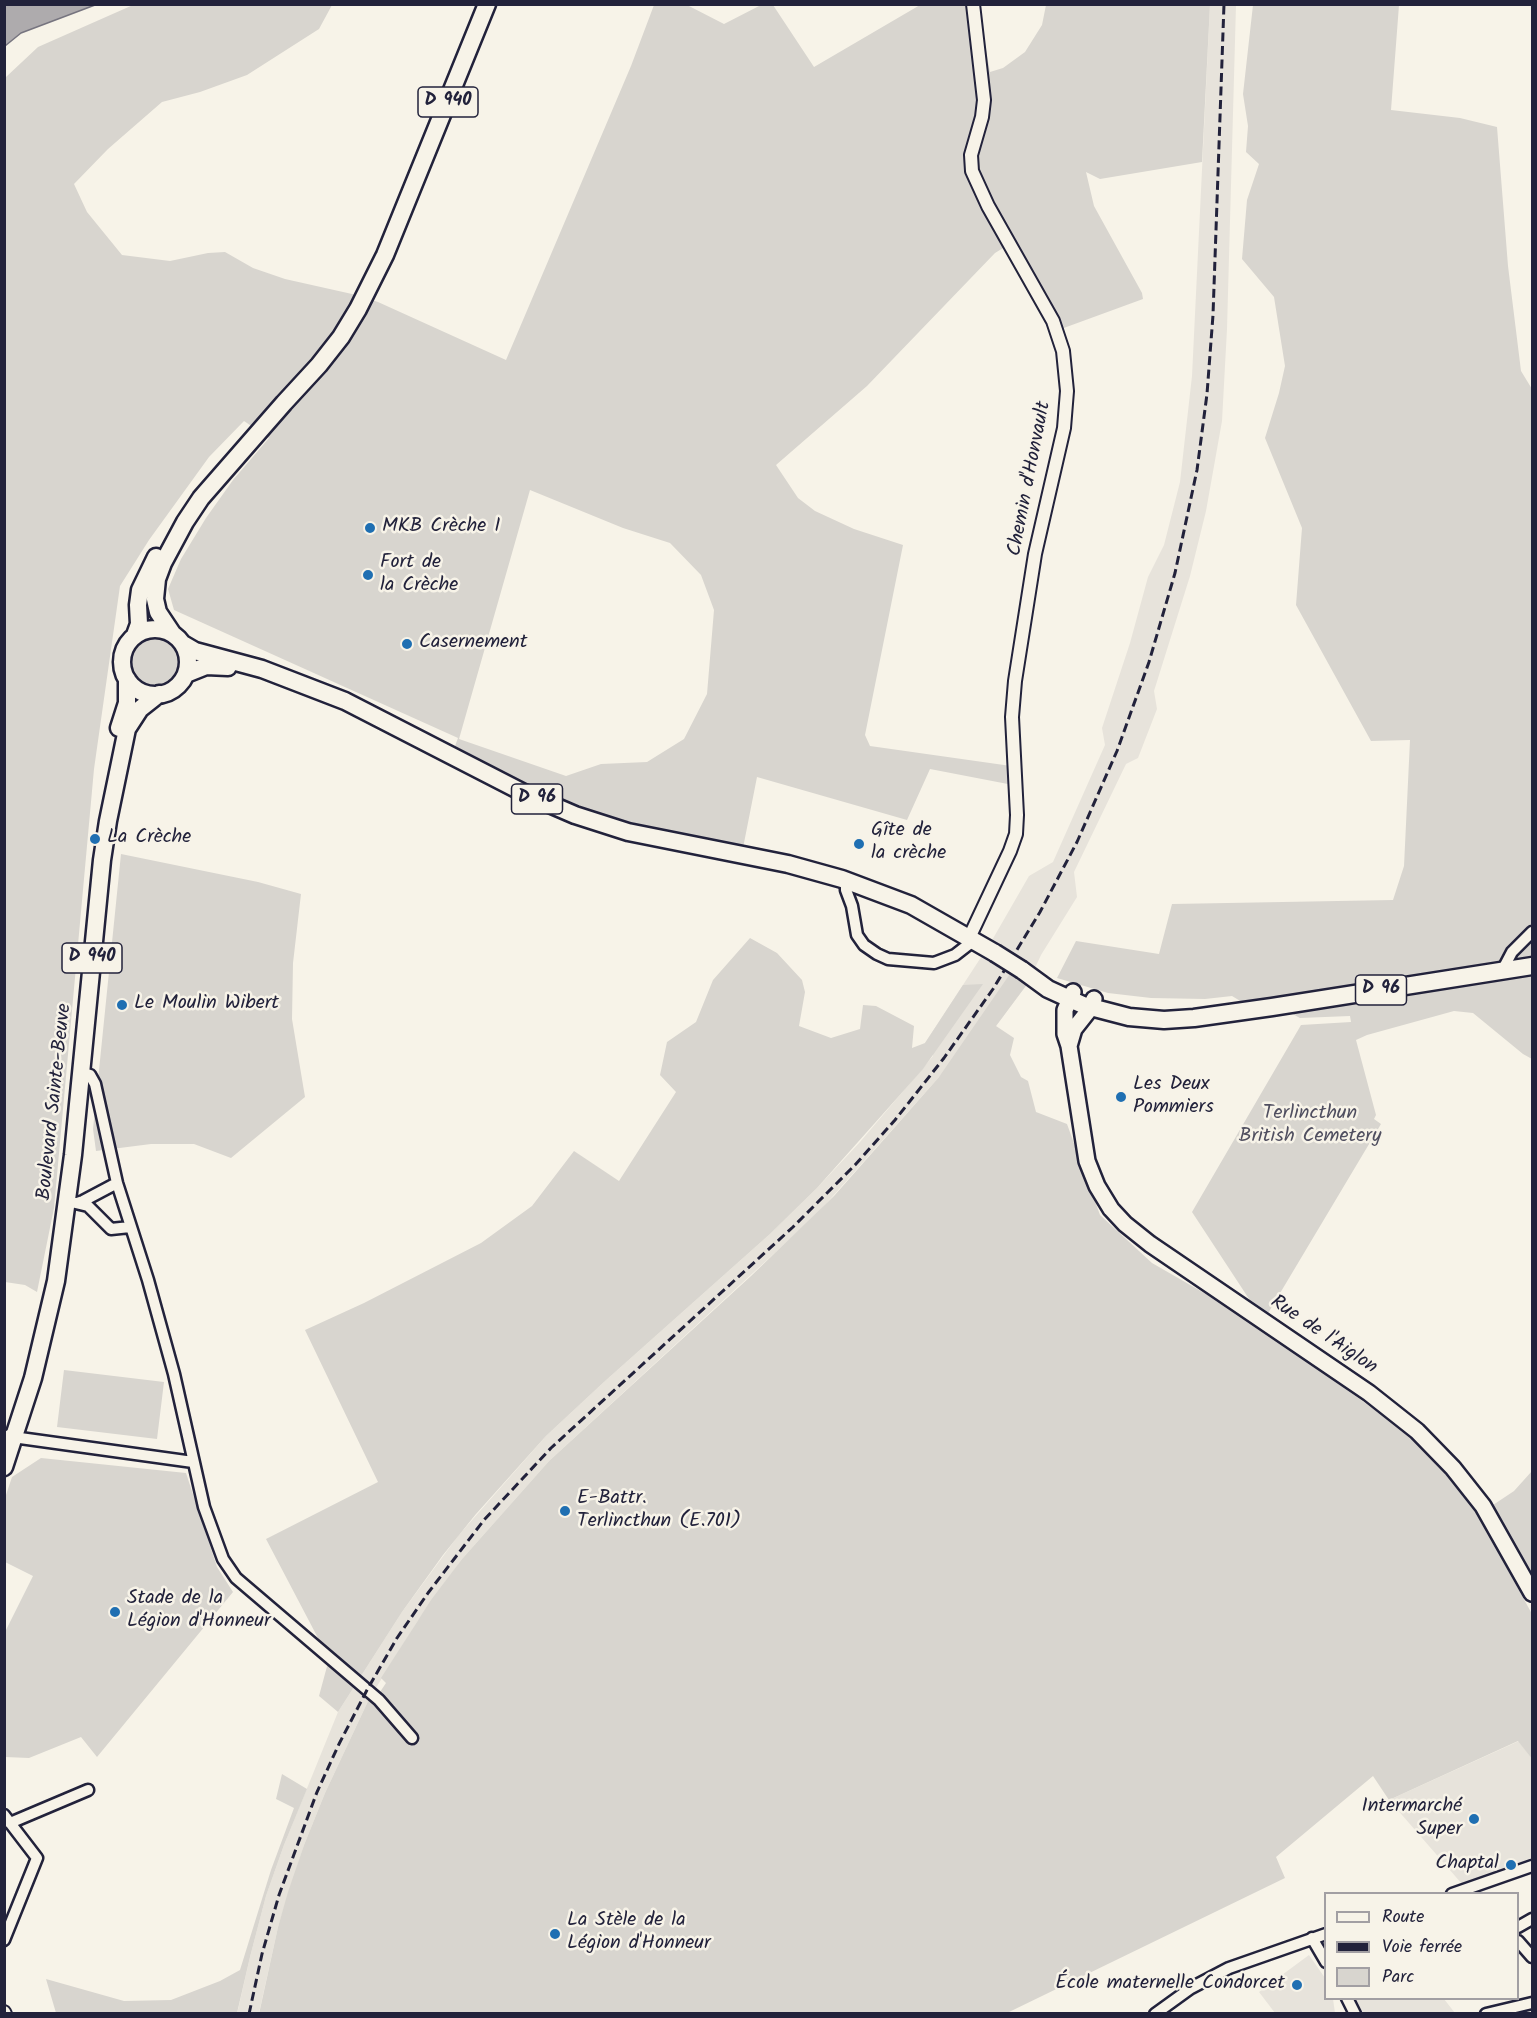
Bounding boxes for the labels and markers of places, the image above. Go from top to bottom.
place label: MKB Crèche I [382,516,501,540]
marker: MKB Crèche I [363,521,377,535]
place label: Fort de la Crèche [380,552,458,599]
marker: Fort de la Crèche [361,568,375,582]
place label: Casernement [419,632,527,656]
marker: Casernement [400,637,414,651]
place label: Gîte de la crèche [871,820,946,867]
place label: La Crèche [107,827,191,851]
marker: La Crèche [88,832,102,846]
marker: Gîte de la crèche [852,837,866,851]
place label: Le Moulin Wibert [134,993,279,1017]
marker: Le Moulin Wibert [115,998,129,1012]
place label: Les Deux Pommiers [1133,1074,1214,1121]
marker: Les Deux Pommiers [1114,1090,1128,1104]
place label: E-Battr. Terlincthun (E.701) [577,1488,741,1535]
marker: E-Battr. Terlincthun (E.701) [558,1504,572,1518]
place label: Stade de la Légion d'Honneur [127,1588,271,1635]
marker: Stade de la Légion d'Honneur [108,1605,122,1619]
place label: Intermarché Super [1361,1796,1462,1843]
marker: Intermarché Super [1467,1812,1481,1826]
place label: Chaptal [1435,1853,1499,1877]
marker: Chaptal [1504,1858,1518,1872]
place label: La Stèle de la Légion d'Honneur [567,1910,711,1957]
marker: La Stèle de la Légion d'Honneur [548,1927,562,1941]
place label: École maternelle Condorcet [1055,1973,1285,1997]
marker: École maternelle Condorcet [1290,1978,1304,1992]

